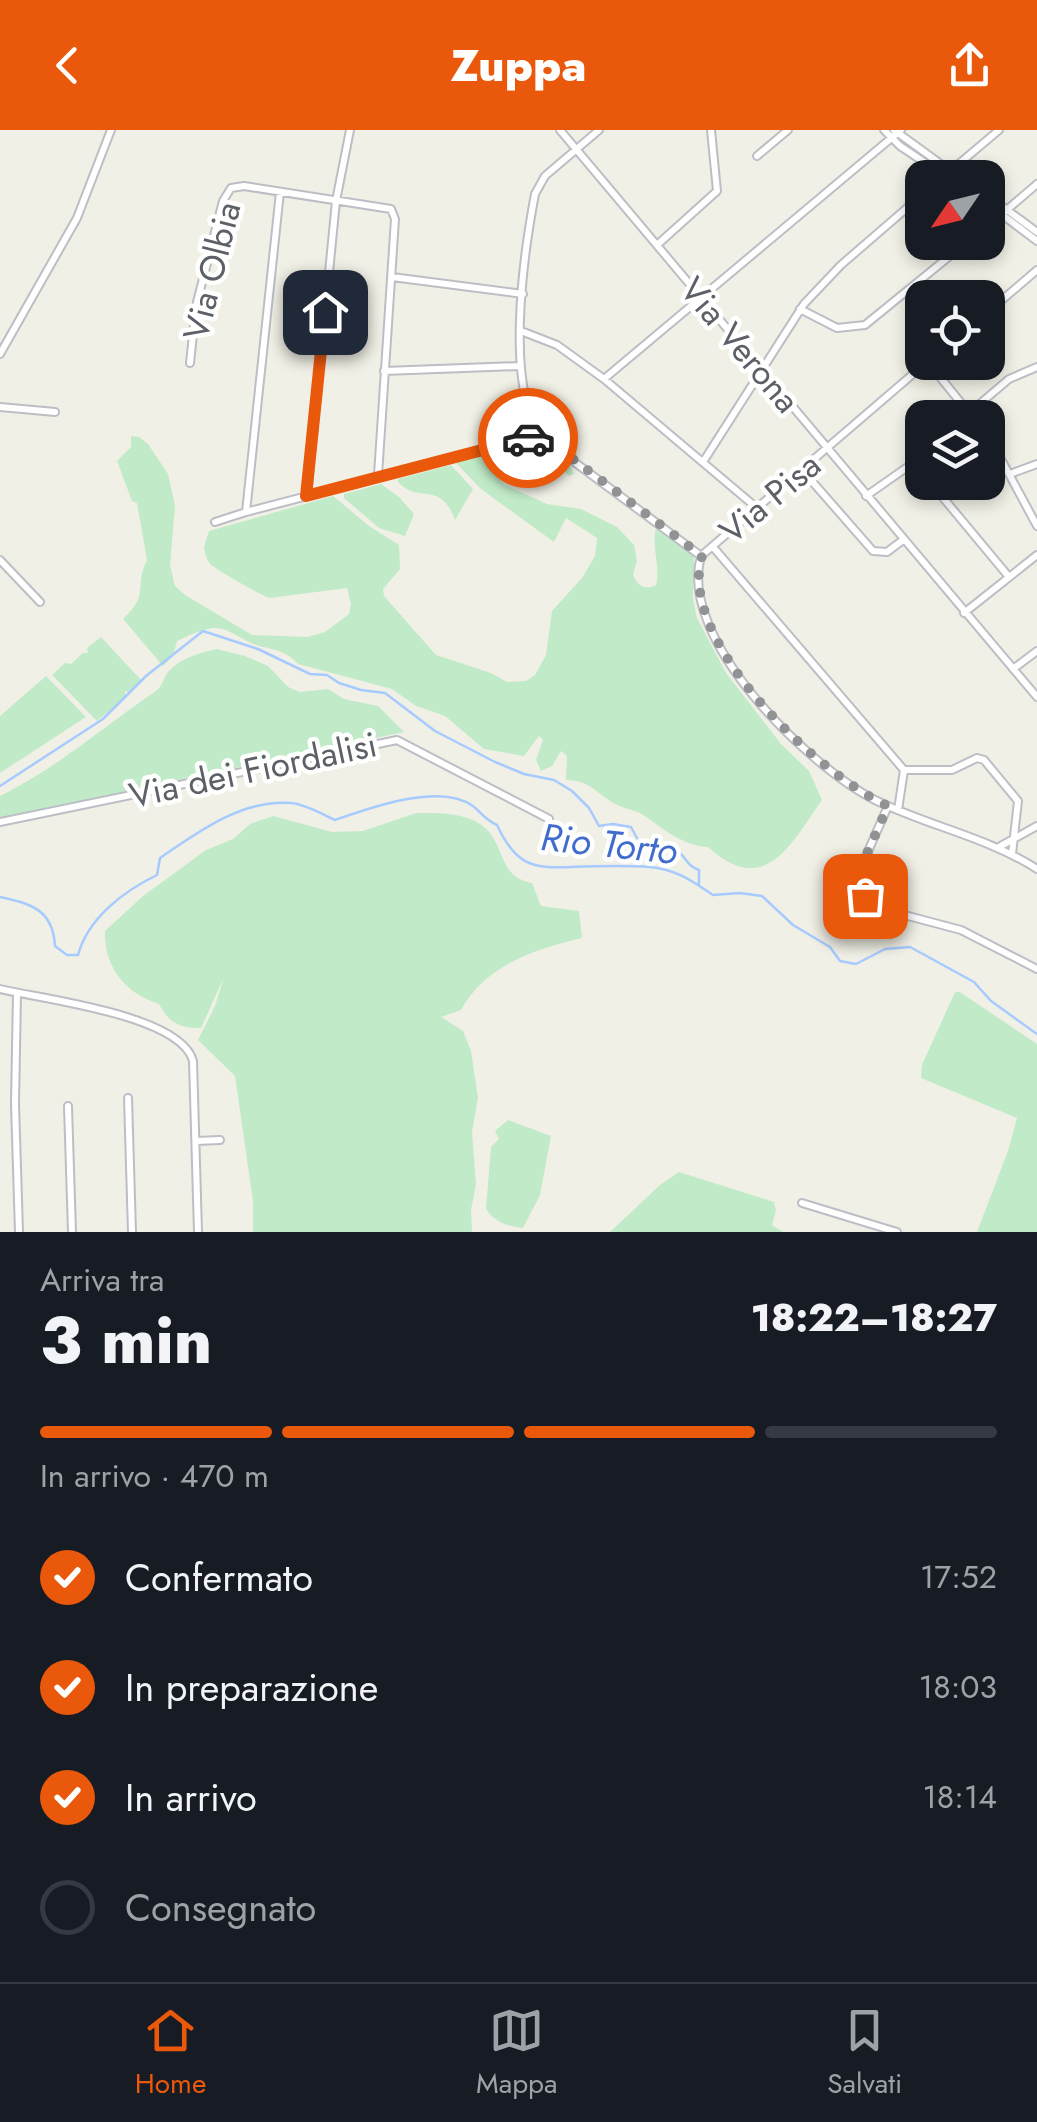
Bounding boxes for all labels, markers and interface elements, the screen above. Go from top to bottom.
text: Zuppa [451,33,586,98]
icon: back [40,38,95,93]
icon: share [942,38,997,93]
north arrow [905,160,1005,260]
map controls [905,160,1005,500]
street label: Via Olbia [171,196,253,346]
street label: Via Verona [668,266,812,424]
pin [283,270,368,355]
button: locate [905,280,1005,380]
icon: home [298,285,353,340]
courier [478,388,578,488]
button: layers [905,400,1005,500]
icon: car [501,411,556,466]
street label: Via Pisa [708,441,832,555]
street label: Via dei Fiordalisi [125,719,381,821]
water label: Rio Torto [538,809,680,878]
pin [823,854,908,939]
icon: bag [838,869,893,924]
text: Arriva tra [40,1257,165,1303]
text: 18:22–18:27 [751,1290,997,1345]
text: 3 min [40,1293,212,1387]
text: In arrivo · 470 m [40,1453,269,1499]
icon: check [40,1550,95,1605]
text: Confermato [125,1550,313,1605]
text: 17:52 [920,1554,997,1600]
icon: check [40,1660,95,1715]
text: In preparazione [125,1660,378,1715]
text: 18:03 [919,1664,997,1710]
icon: check [40,1770,95,1825]
text: In arrivo [125,1770,257,1825]
text: 18:14 [922,1774,997,1820]
text: Consegnato [125,1880,316,1935]
tab: Home [135,2003,206,2104]
tab: Mappa [476,2003,558,2104]
tab: Salvati [827,2003,902,2104]

